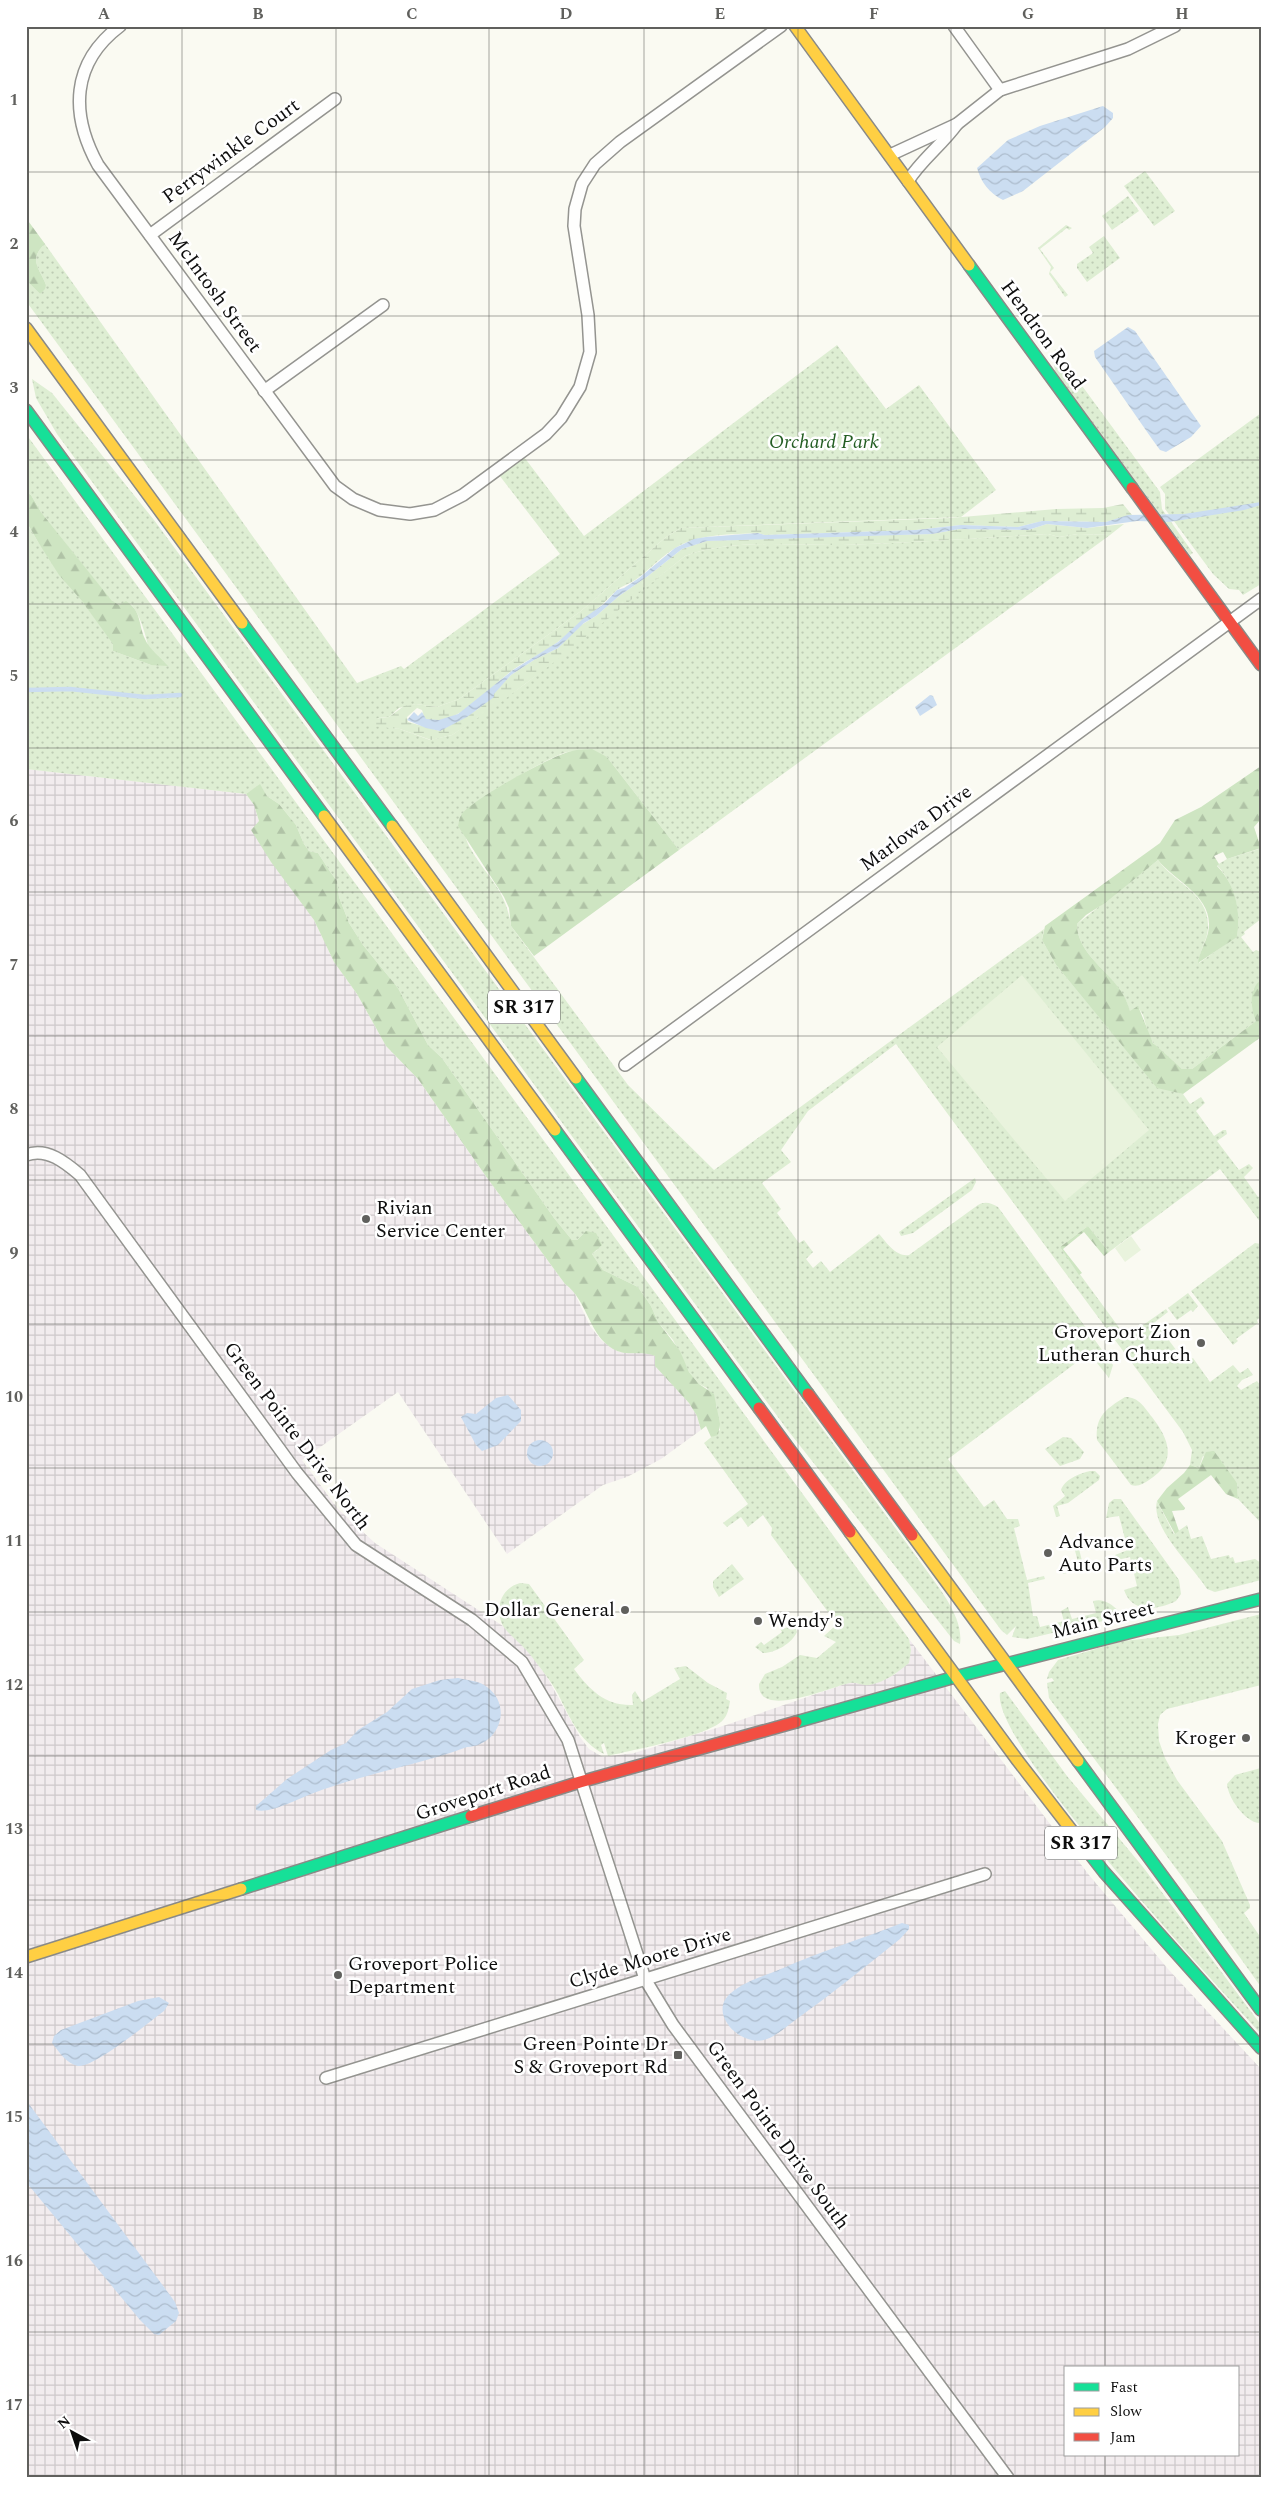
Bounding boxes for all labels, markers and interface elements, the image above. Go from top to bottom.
text: A [98,2,111,26]
text: B [252,2,264,26]
text: C [406,2,418,26]
text: D [560,2,573,26]
text: E [715,2,725,26]
text: F [869,2,879,26]
text: G [1022,2,1034,26]
text: H [1175,2,1189,26]
text: 1 [10,88,18,112]
street label: Perrywinkle Court [156,91,306,211]
street label: McIntosh Street [161,225,269,359]
text: 2 [10,232,19,256]
street label: Hendron Road [993,274,1093,396]
text: 3 [10,376,19,400]
park label: Orchard Park [769,427,880,457]
text: 4 [10,520,19,544]
text: 5 [10,664,18,688]
street label: Marlowa Drive [854,777,978,879]
text: 6 [10,809,19,833]
text: 7 [10,953,19,977]
road number: SR 317 [488,990,560,1024]
text: 8 [10,1097,19,1121]
place label: Rivian Service Center [376,1193,505,1246]
marker: Rivian Service Center [360,1213,372,1225]
text: 9 [10,1241,19,1265]
place label: Groveport Zion Lutheran Church [1038,1317,1191,1370]
street label: Green Pointe Drive North [216,1335,378,1537]
marker: Groveport Zion Lutheran Church [1195,1337,1207,1349]
text: 10 [5,1385,23,1409]
place label: Advance Auto Parts [1058,1527,1153,1580]
text: 11 [5,1529,23,1553]
marker: Advance Auto Parts [1042,1547,1054,1559]
street label: Main Street [1049,1593,1157,1647]
place label: Dollar General [484,1595,615,1625]
marker: Dollar General [619,1604,631,1616]
place label: Wendy's [768,1606,843,1636]
marker: Wendy's [752,1615,764,1627]
text: 12 [5,1673,23,1697]
place label: Kroger [1175,1723,1236,1753]
marker: Kroger [1240,1732,1252,1744]
street label: Groveport Road [411,1757,555,1829]
text: 13 [5,1817,23,1841]
road number: SR 317 [1045,1826,1117,1860]
street label: Clyde Moore Drive [565,1919,735,1997]
place label: Groveport Police Department [348,1949,498,2002]
text: 14 [5,1961,23,1985]
marker: Groveport Police Department [332,1969,344,1981]
place label: Green Pointe Dr S & Groveport Rd [513,2029,668,2082]
street label: Green Pointe Drive South [699,2034,857,2236]
marker: Green Pointe Dr S & Groveport Rd [672,2049,684,2061]
text: 15 [5,2105,23,2129]
text: 16 [5,2249,23,2273]
legend [1064,2366,1240,2456]
text: Fast [1110,2376,1138,2399]
text: 17 [5,2393,23,2417]
text: Slow [1110,2400,1142,2423]
north arrow [48,2406,98,2456]
text: N [53,2411,75,2434]
text: Jam [1110,2426,1136,2449]

